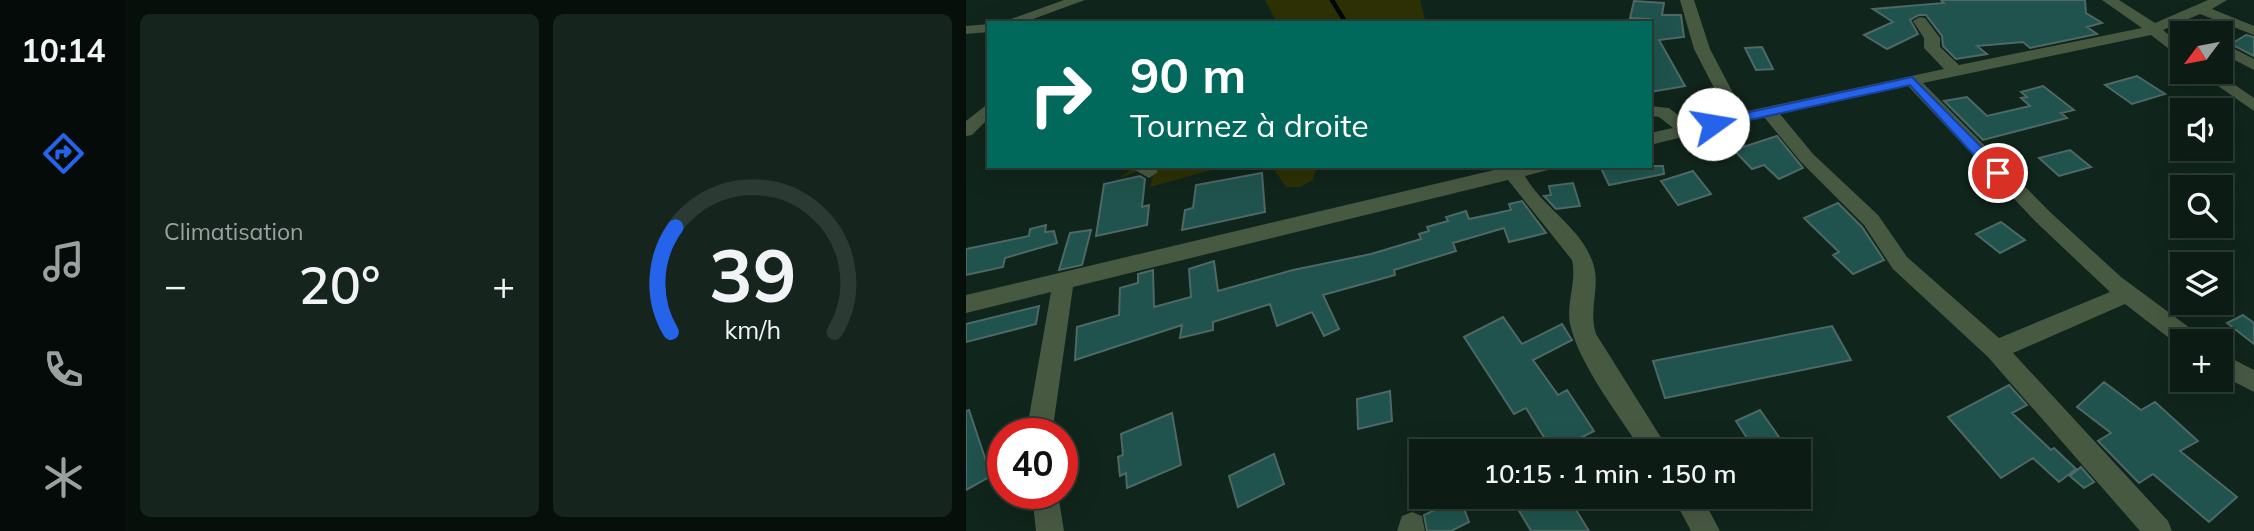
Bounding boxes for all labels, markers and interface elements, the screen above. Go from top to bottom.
north arrow [2170,21,2233,84]
map controls [2170,21,2233,392]
text: 10:14 [21,30,105,70]
text: 90 m [1130,44,1246,105]
icon: right [1015,49,1106,140]
position arrow [1676,87,1750,161]
button: sound [2170,98,2233,161]
text: Tournez à droite [1130,105,1369,145]
icon: directions [39,129,88,178]
pin [1968,143,2028,203]
icon: arrive [1979,154,2017,192]
button: search [2170,175,2233,238]
text: Climatisation [164,217,304,246]
text: 39 [709,229,796,320]
icon: music [39,237,88,286]
text: 20° [299,252,380,317]
button: layers [2170,252,2233,315]
text: − [164,261,187,309]
text: + [492,261,515,309]
text: km/h [724,313,781,344]
button: + [2170,329,2233,392]
icon: phone [39,345,88,394]
speed limit sign: 40 [987,418,1078,509]
icon: climate [39,453,88,502]
text: 10:15 · 1 min · 150 m [1483,457,1737,490]

